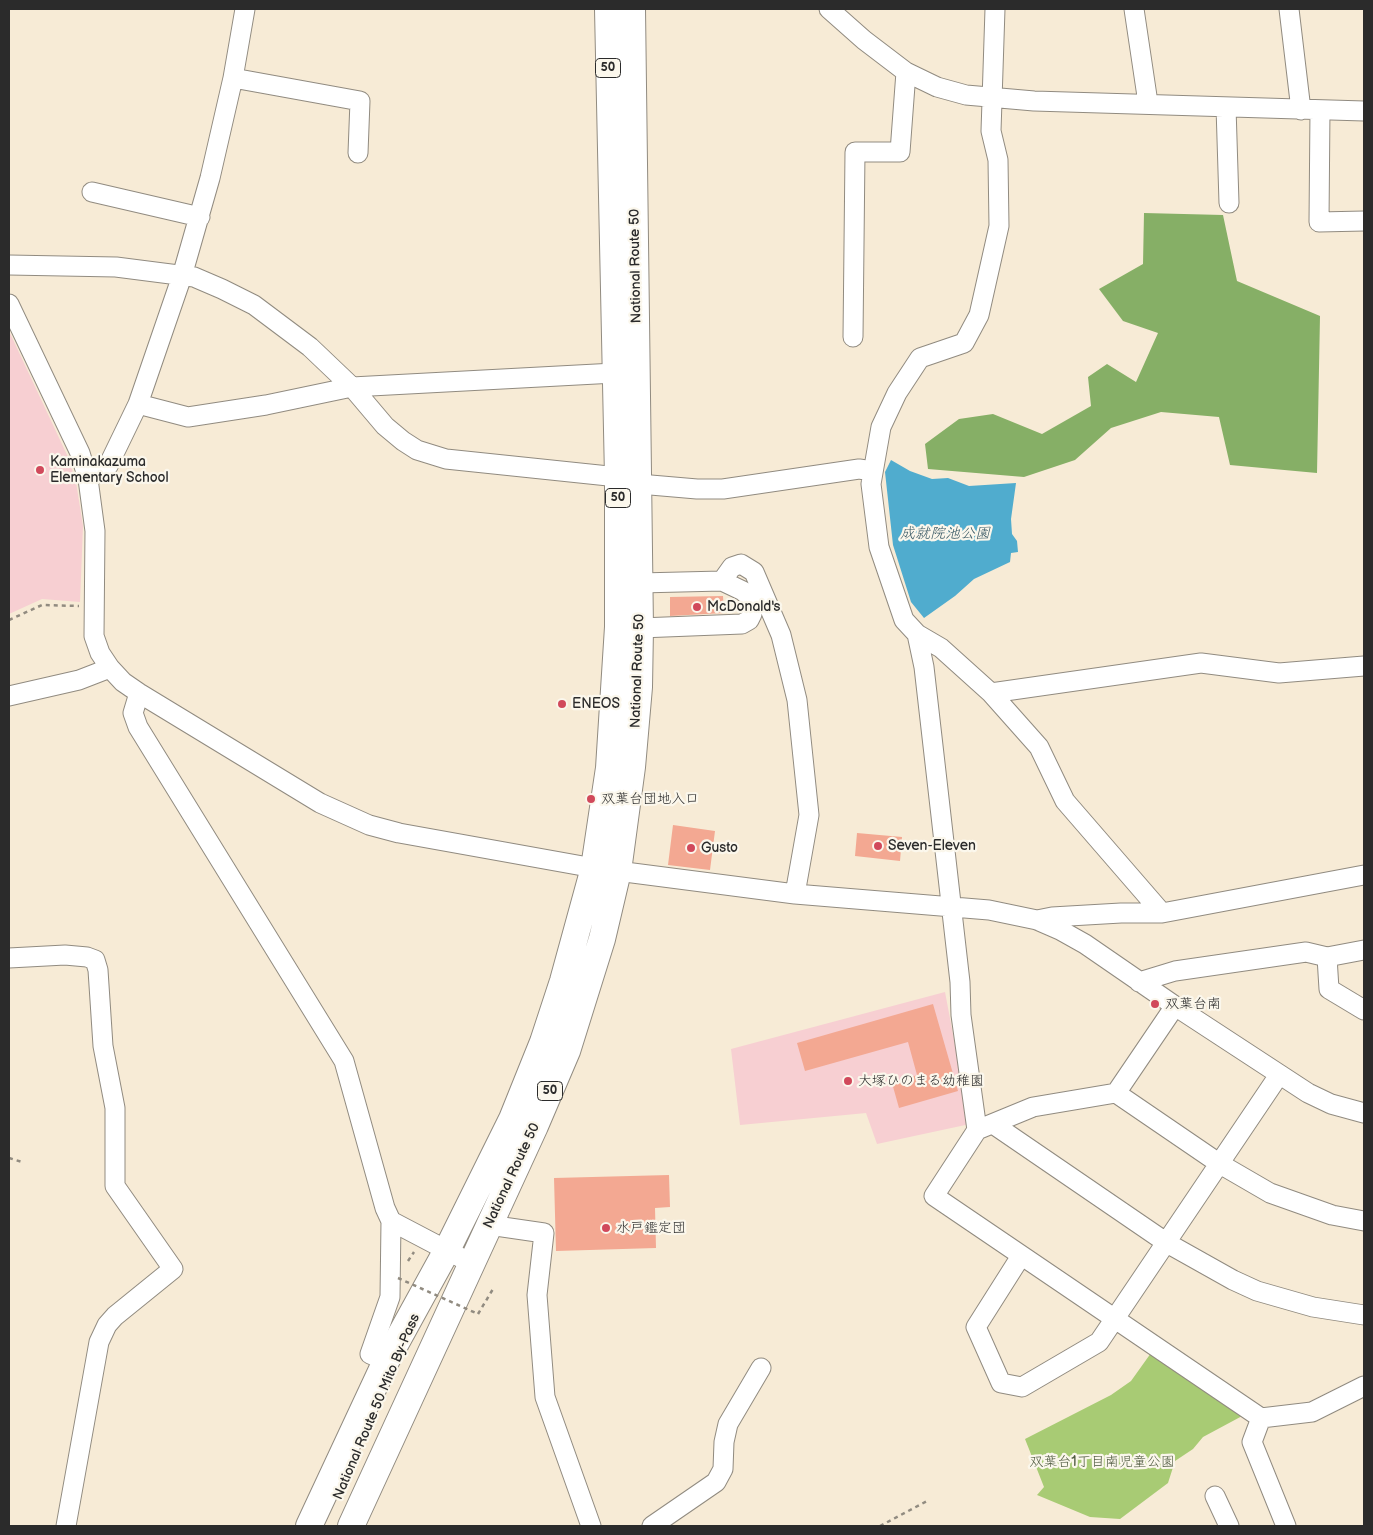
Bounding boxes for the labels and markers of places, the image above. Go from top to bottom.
place label: Kaminakazuma Elementary School [50,454,169,487]
marker: Kaminakazuma Elementary School [34,464,46,476]
place label: McDonald's [707,599,780,615]
marker: McDonald's [691,601,703,613]
place label: ENEOS [572,696,620,712]
marker: ENEOS [556,698,568,710]
place label: 双葉台団地入口 [601,791,699,807]
marker: 双葉台団地入口 [585,793,597,805]
place label: Seven-Eleven [888,838,976,854]
place label: Gusto [701,840,738,856]
marker: Seven-Eleven [872,840,884,852]
marker: Gusto [685,842,697,854]
place label: 双葉台南 [1165,996,1221,1012]
marker: 双葉台南 [1149,998,1161,1010]
place label: 大塚ひのまる幼稚園 [858,1073,984,1089]
marker: 大塚ひのまる幼稚園 [842,1075,854,1087]
place label: 水戸鑑定団 [616,1220,686,1236]
marker: 水戸鑑定団 [600,1222,612,1234]

